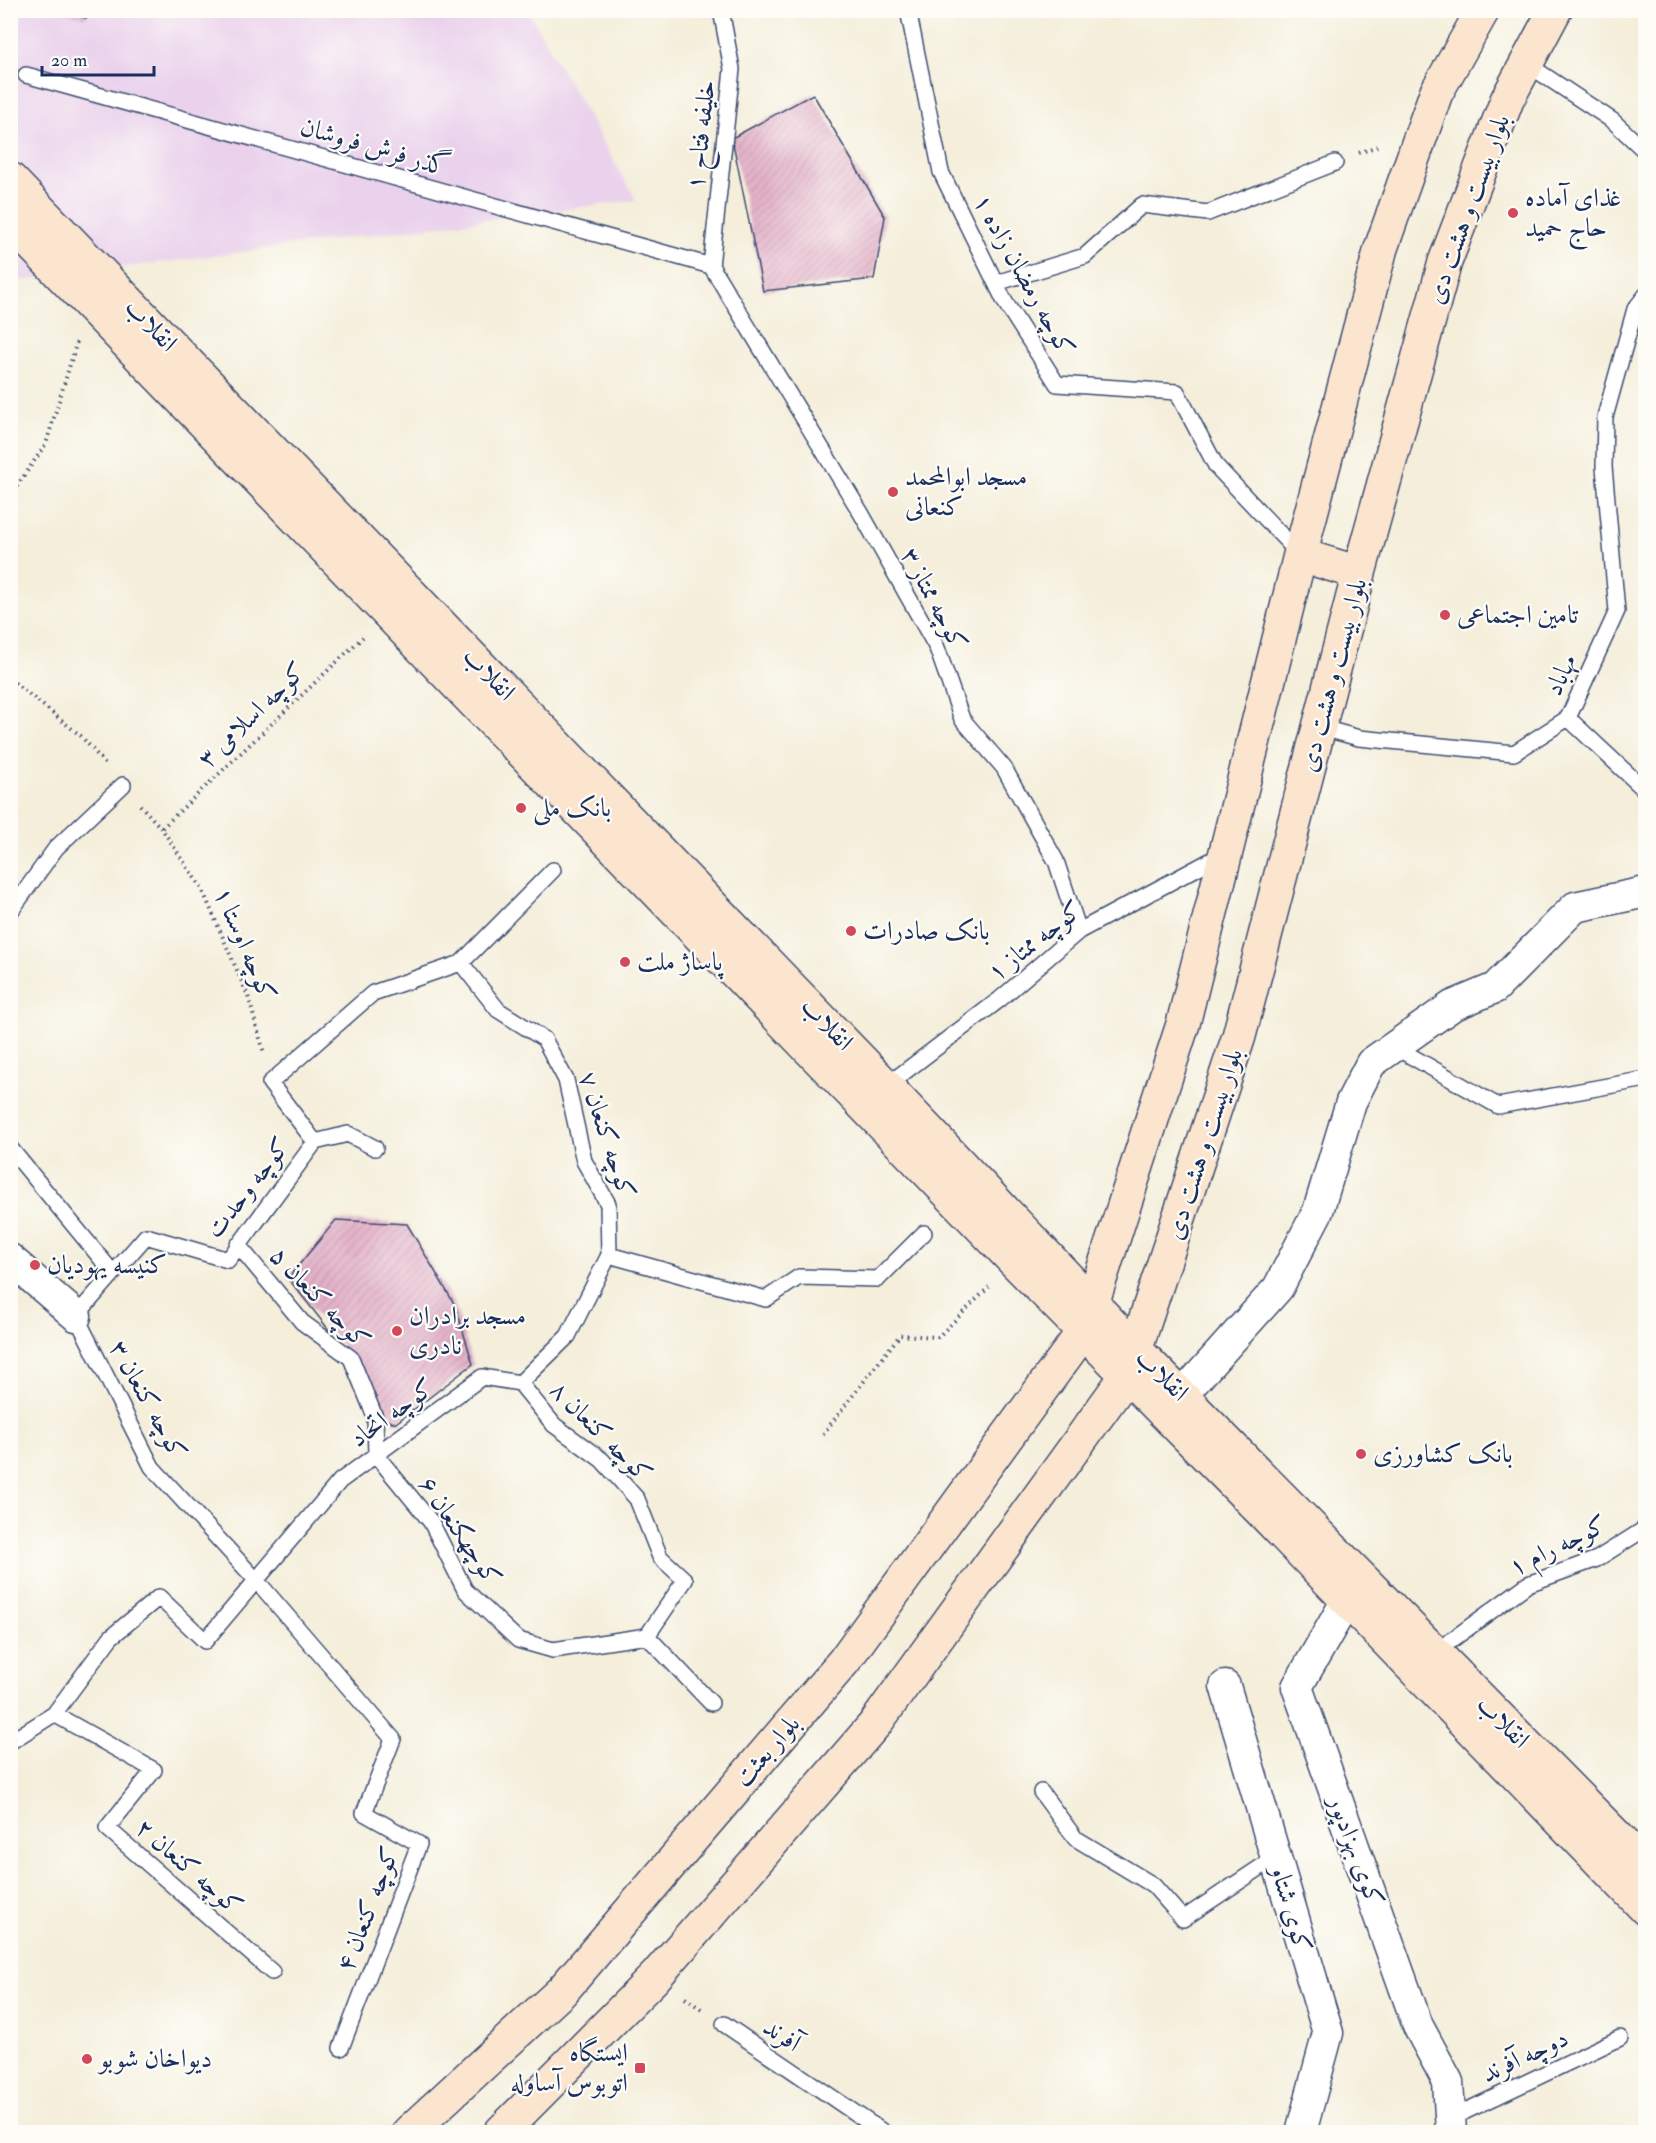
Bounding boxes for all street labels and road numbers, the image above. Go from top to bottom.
street label: خلیفه فتاح ۱ [679,79,730,192]
street label: گذر فرش فروشان [296,107,454,184]
street label: بلوار بیست و هشت دی [1419,110,1517,308]
street label: کوچه رمضان زاده ۱ [965,188,1082,362]
street label: انقلاب [118,291,184,359]
street label: کوچه ممتاز ۳ [893,542,974,657]
street label: بلوار بیست و هشت دی [1292,575,1374,775]
street label: انقلاب [456,640,522,708]
street label: مهاباد [1538,649,1584,701]
street label: کوچه اسلامی ۳ [191,655,314,775]
street label: کوچه اوستا ۱ [206,882,283,1006]
street label: کوچه ممتاز ۱ [981,894,1090,989]
street label: انقلاب [794,990,860,1058]
street label: بلوار بیست و هشت دی [1158,1044,1250,1244]
street label: کوچه کنعان ۷ [570,1067,643,1203]
street label: کوچه وحدت [199,1131,298,1246]
street label: کوچه کنعان ۵ [262,1240,377,1357]
street label: کوچه کنعان ۳ [101,1335,194,1466]
street label: انقلاب [1128,1342,1196,1408]
street label: کوچه اتحاد [343,1371,441,1455]
street label: کوچه کنعان ۸ [542,1374,659,1491]
street label: کوچهکنعان ۶ [412,1470,508,1592]
street label: کوچه رام ۱ [1504,1508,1615,1589]
street label: انقلاب [1470,1689,1536,1755]
street label: بلوار بعثت [727,1708,807,1794]
street label: کوی بهزادپور [1318,1788,1391,1912]
street label: کوچه کنعان ۲ [128,1812,249,1923]
street label: کوچه کنعان ۴ [329,1842,407,1977]
street label: کوی شتاو [1263,1859,1319,1956]
street label: آفرند [757,2011,809,2061]
street label: دوچه آفرند [1476,2022,1574,2091]

